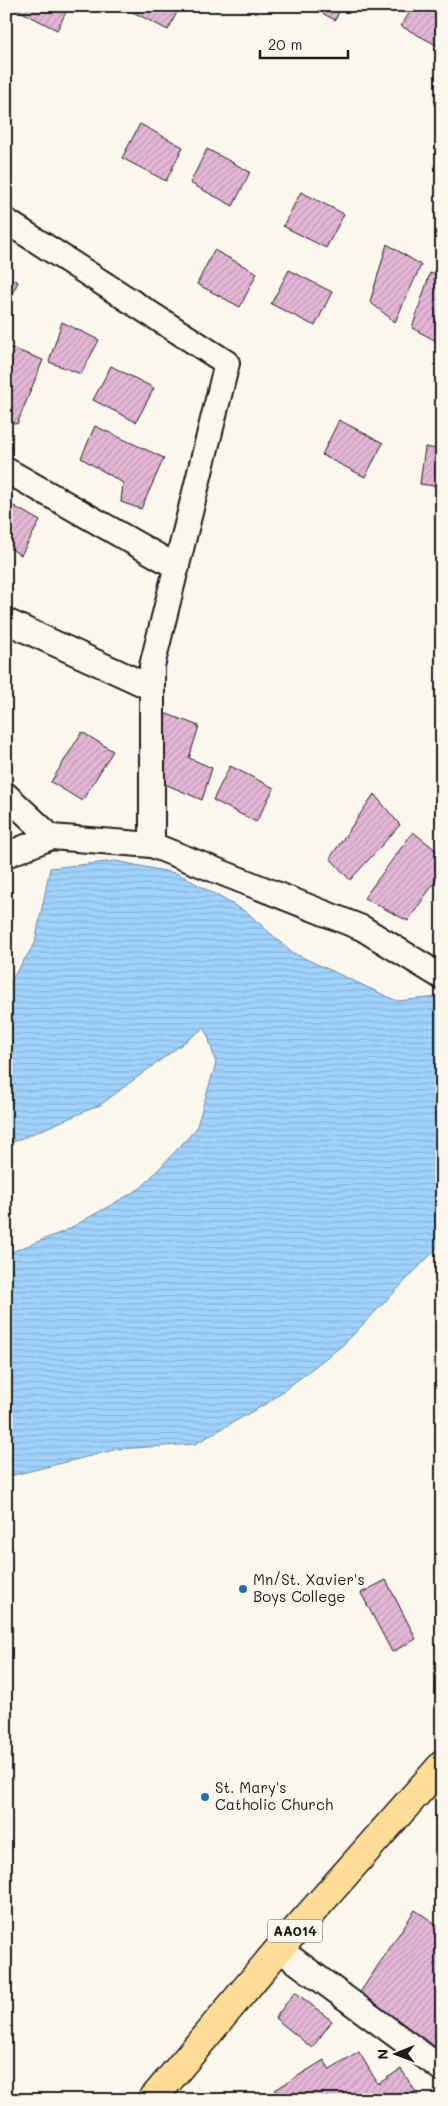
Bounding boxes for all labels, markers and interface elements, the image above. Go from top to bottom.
scale bar [260,28,348,60]
text: 20 m [268,34,302,54]
place label: Mn/St. Xavier's Boys College [253,1569,365,1606]
marker: Mn/St. Xavier's Boys College [237,1583,249,1595]
place label: St. Mary's Catholic Church [215,1777,333,1814]
marker: St. Mary's Catholic Church [199,1791,211,1803]
road number: AA014 [268,1920,322,1942]
north arrow [370,2028,420,2078]
text: N [373,2049,392,2060]

